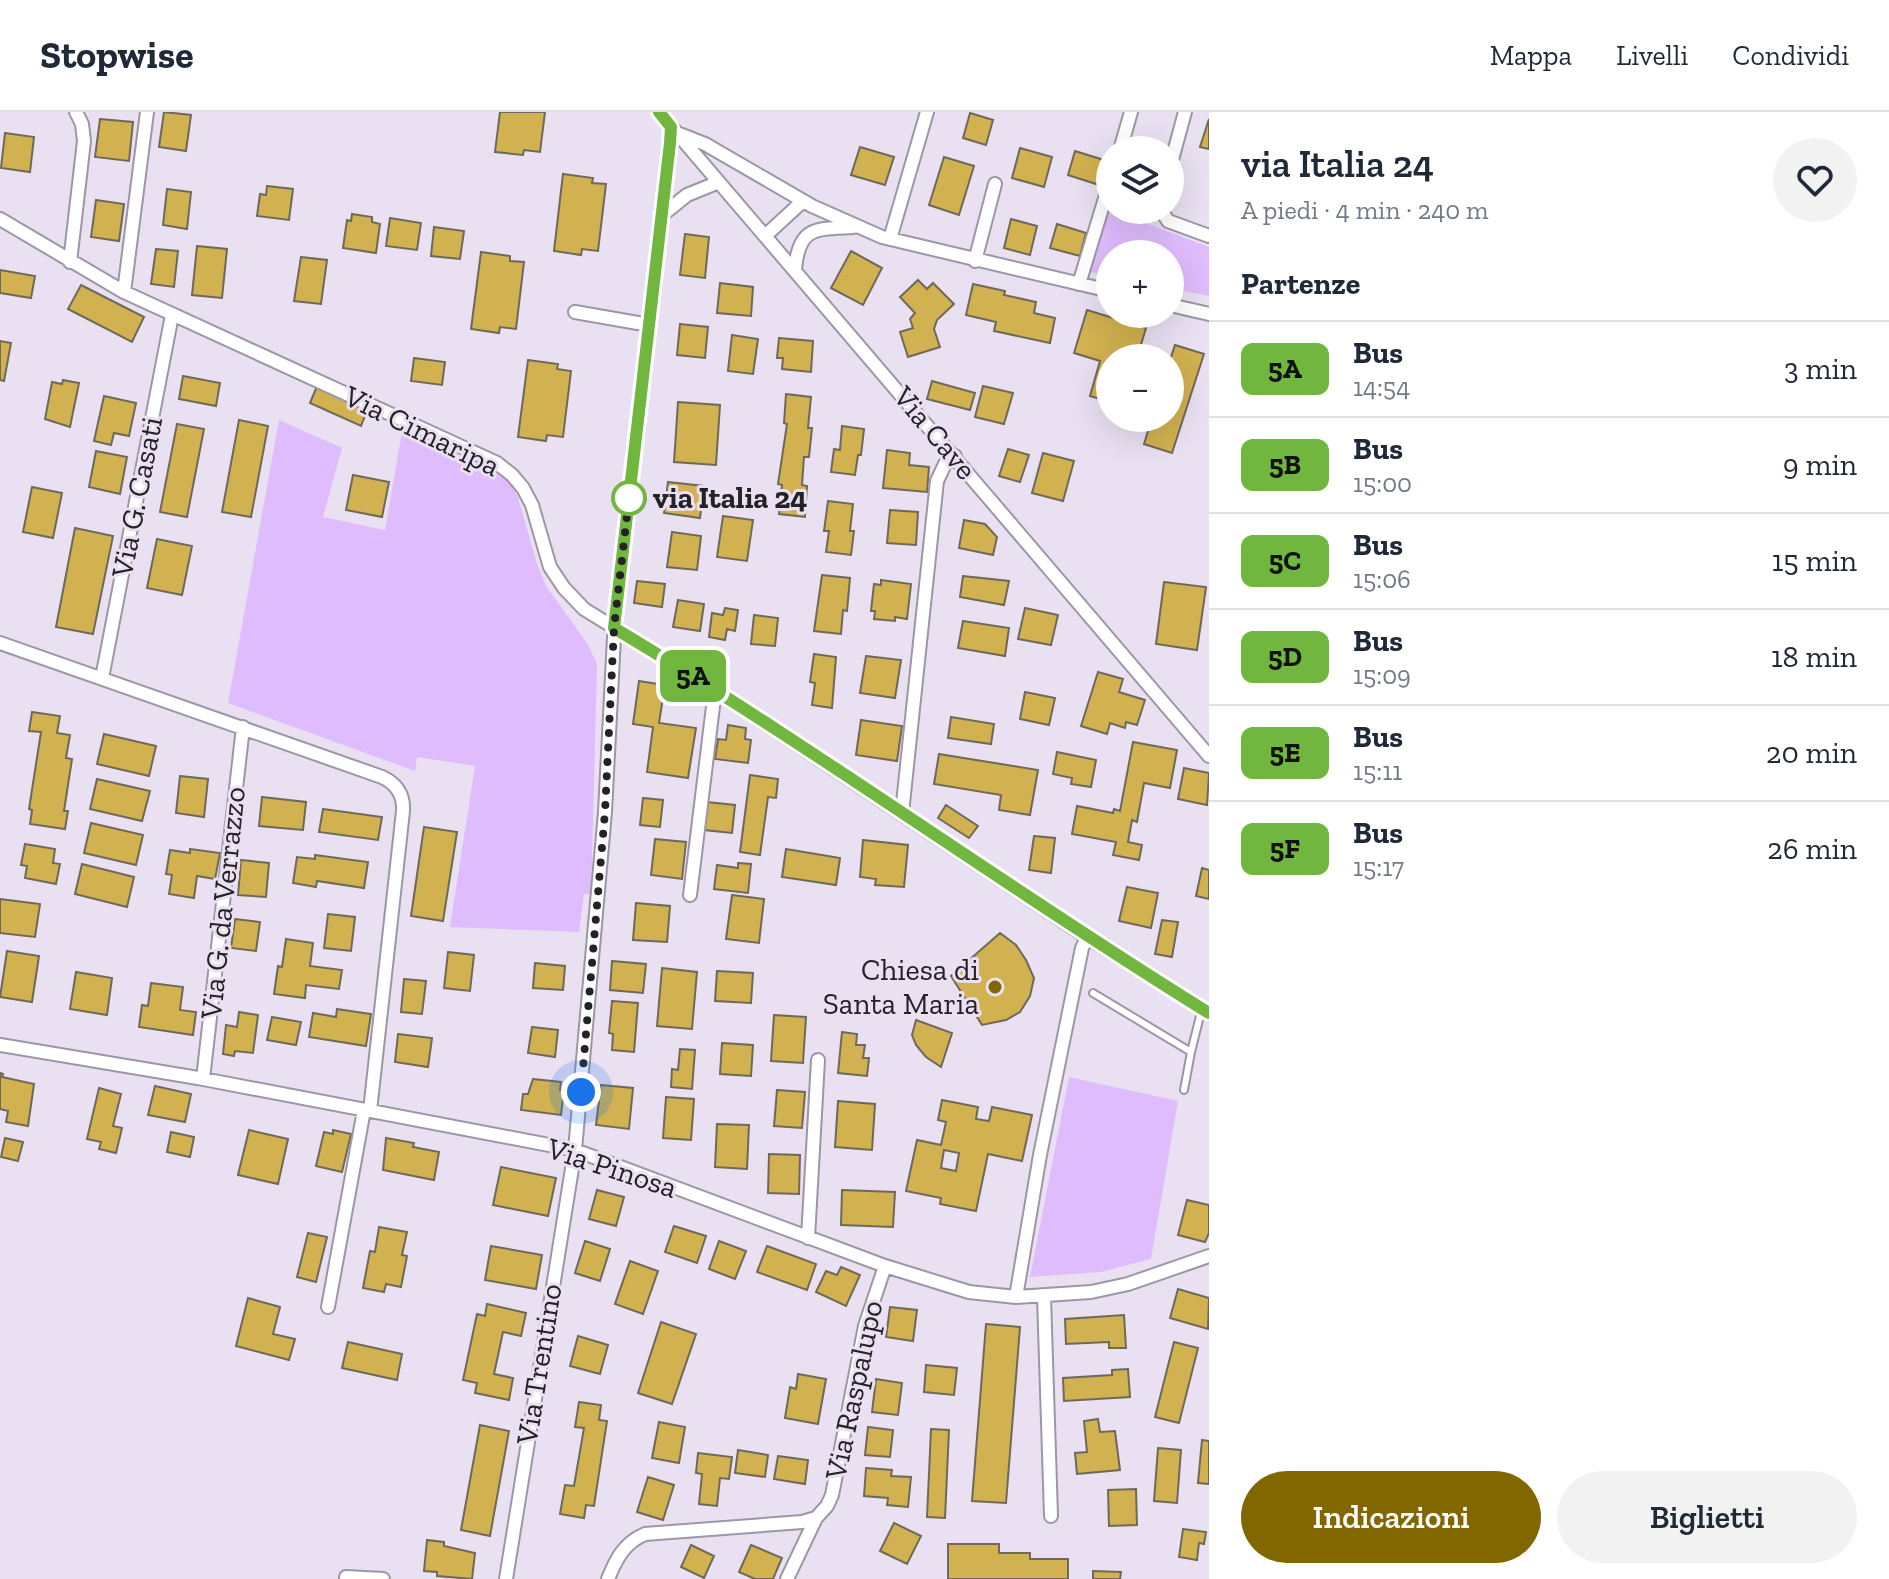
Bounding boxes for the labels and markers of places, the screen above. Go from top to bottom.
place label: via Italia 24 [653,480,807,516]
marker: via Italia 24 [612,481,646,515]
place label: Chiesa di Santa Maria [823,952,979,1022]
marker: Chiesa di Santa Maria [986,978,1004,996]

